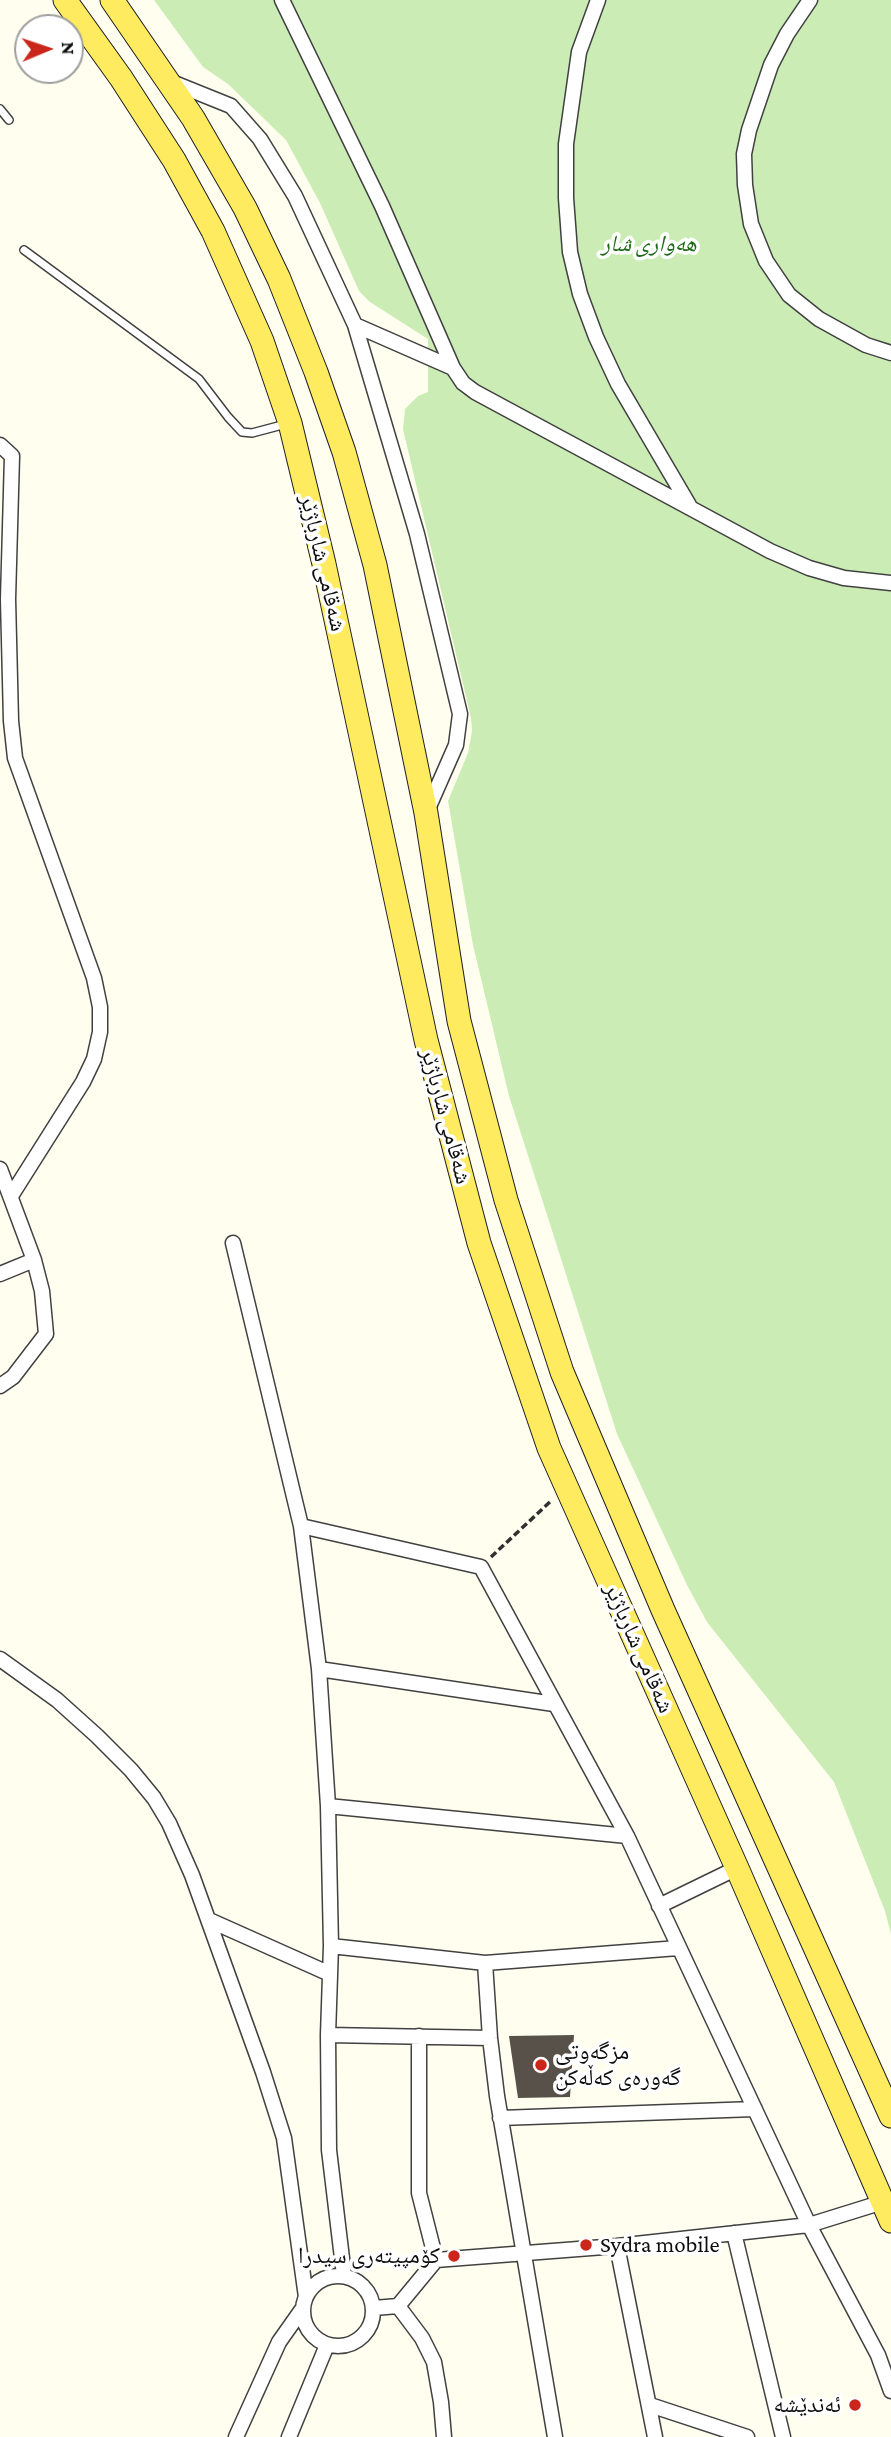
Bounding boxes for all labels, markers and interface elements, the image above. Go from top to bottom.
north arrow [14,14,84,84]
text: N [58,41,79,55]
park label: هەواری شار [601,230,697,258]
street label: شەقامی شارباژێر [294,492,352,634]
street label: شەقامی شارباژێر [415,1045,477,1187]
street label: شەقامی شارباژێر [598,1579,680,1717]
place label: مزگەوتی گەورەی کەڵەکن [555,2038,681,2092]
marker: مزگەوتی گەورەی کەڵەکن [533,2057,549,2073]
place label: Sydra mobile [600,2231,720,2259]
marker: Sydra mobile [578,2237,594,2253]
place label: کۆمپیتەری سیدرا [298,2242,440,2270]
marker: کۆمپیتەری سیدرا [446,2248,462,2264]
place label: ئەندێشە [774,2391,841,2419]
marker: ئەندێشە [847,2397,863,2413]

